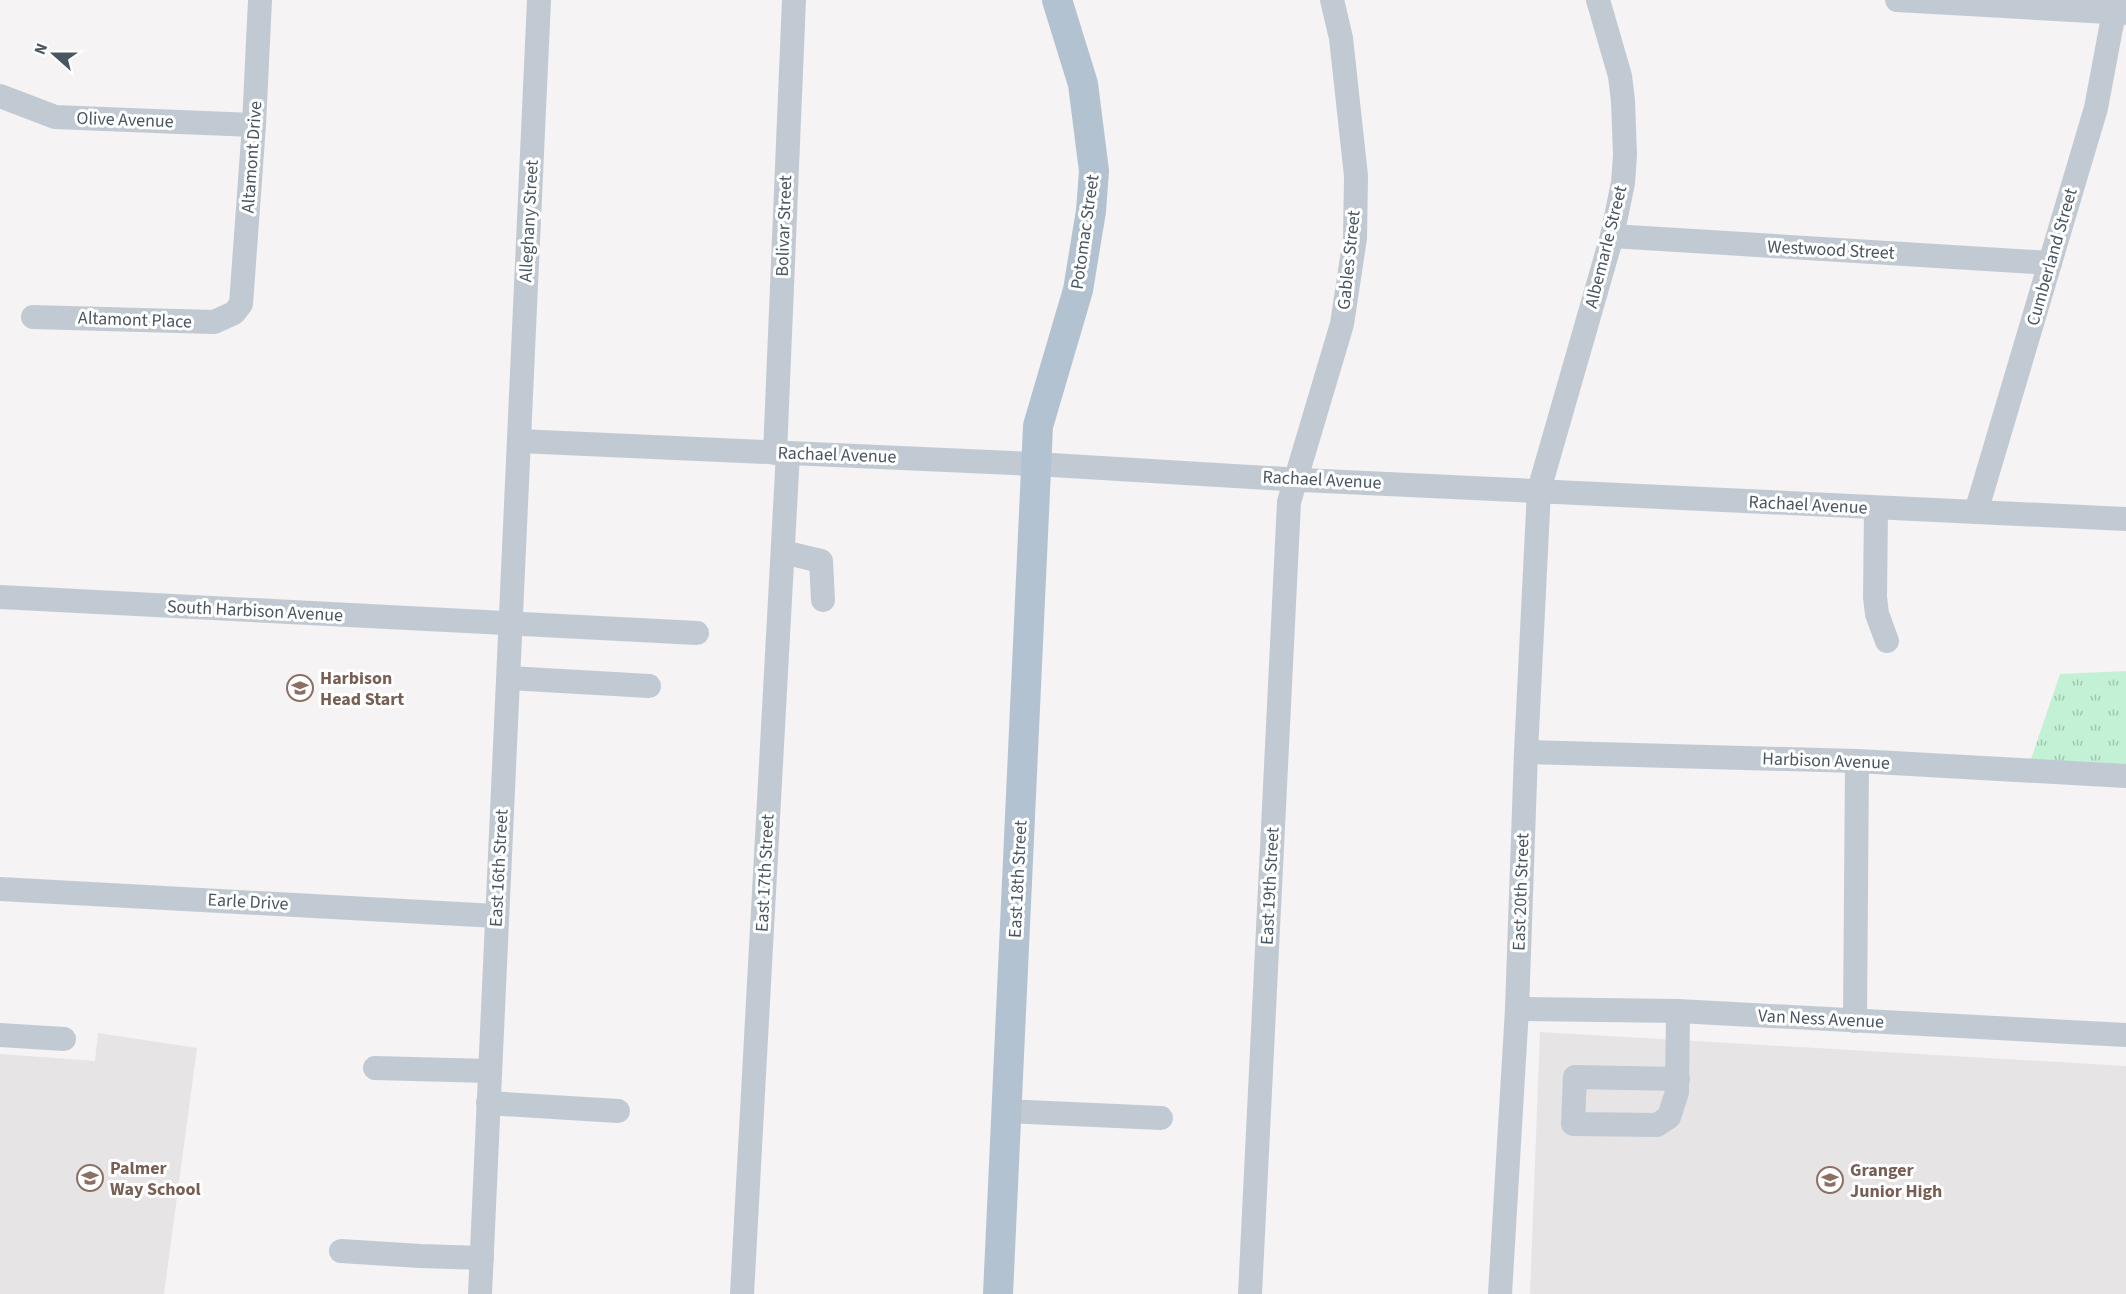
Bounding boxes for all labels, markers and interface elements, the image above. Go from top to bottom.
north arrow [24,24,84,84]
text: N [29,40,53,58]
street label: Altamont Drive [236,100,268,214]
street label: Olive Avenue [76,106,174,134]
street label: Alleghany Street [513,159,545,283]
street label: Potomac Street [1065,173,1105,291]
street label: Bolivar Street [770,175,798,277]
street label: Albemarle Street [1579,183,1633,311]
street label: Cumberland Street [2020,185,2084,329]
street label: Gables Street [1331,209,1367,311]
street label: Westwood Street [1767,234,1895,266]
street label: Altamont Place [78,306,192,334]
street label: Rachael Avenue [777,440,897,470]
street label: Rachael Avenue [1262,464,1382,496]
street label: Rachael Avenue [1748,489,1868,521]
street label: South Harbison Avenue [166,594,344,628]
place label: Harbison Head Start [320,666,404,712]
school or university icon: Harbison Head Start [285,673,315,703]
street label: Harbison Avenue [1762,746,1890,776]
street label: East 16th Street [483,808,515,928]
street label: East 17th Street [749,813,781,933]
street label: East 18th Street [1002,819,1034,939]
street label: East 19th Street [1254,826,1286,946]
street label: East 20th Street [1506,833,1536,951]
street label: Earle Drive [207,887,289,917]
street label: Van Ness Avenue [1757,1003,1885,1035]
place label: Palmer Way School [110,1156,201,1202]
place label: Granger Junior High [1850,1158,1942,1204]
school or university icon: Palmer Way School [75,1163,105,1193]
school or university icon: Granger Junior High [1815,1165,1845,1195]

